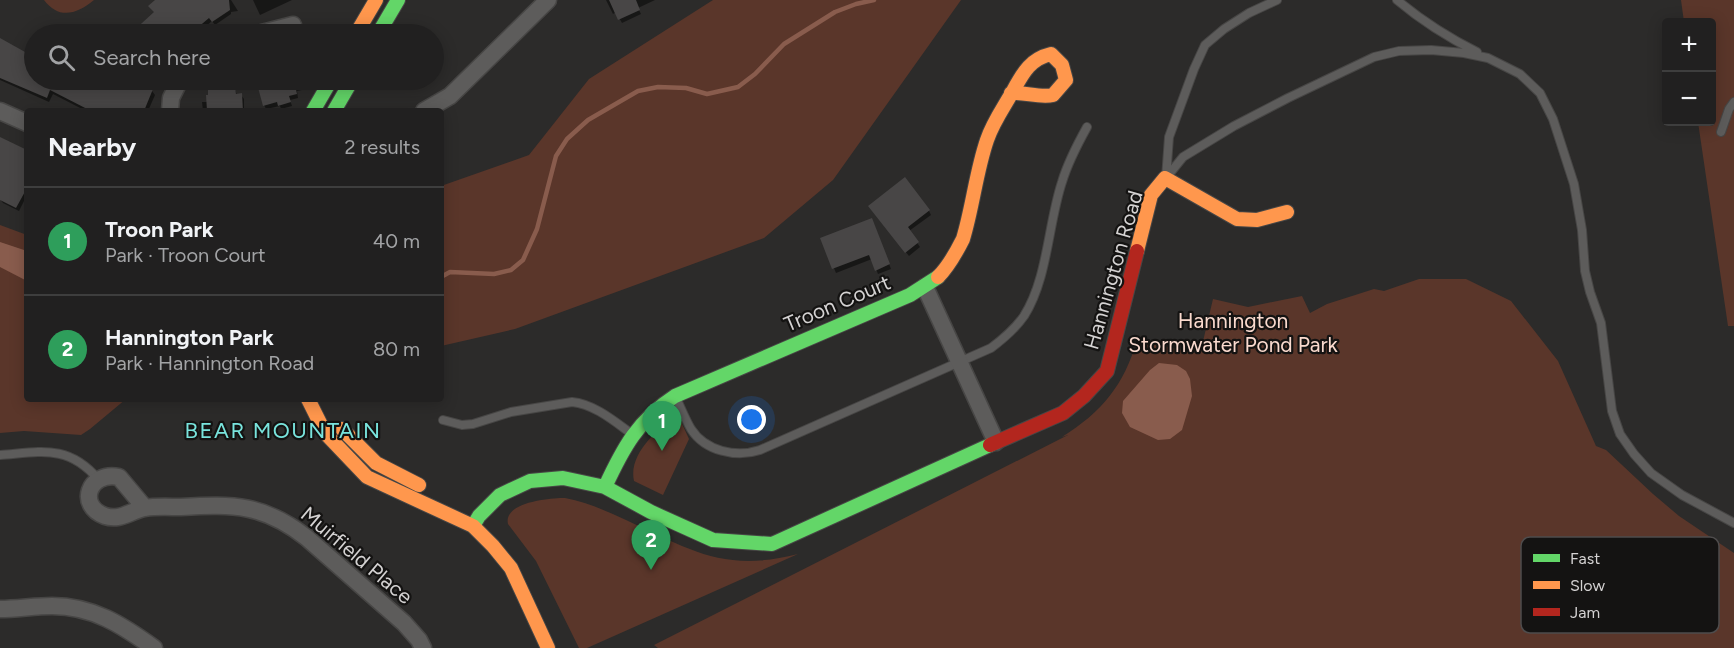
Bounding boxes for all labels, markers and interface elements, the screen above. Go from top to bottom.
map controls [1662,18,1716,126]
button: + [1662,18,1716,72]
search box [24,24,444,90]
icon: search [45,41,78,74]
text: Search here [93,44,211,71]
button: − [1662,72,1716,126]
text: Nearby [48,131,136,163]
text: 2 results [344,135,420,159]
street label: Hannington Road [1078,188,1148,352]
text: Troon Park [105,216,214,243]
text: 1 [63,229,72,253]
text: 40 m [373,229,420,253]
text: Park · Troon Court [105,243,266,267]
street label: Troon Court [780,269,894,337]
park label: Hannington Stormwater Pond Park [1128,308,1339,357]
text: Hannington Park [105,324,274,351]
text: 2 [62,337,73,361]
text: 80 m [373,337,420,361]
text: Park · Hannington Road [105,351,314,375]
pin: 1 [642,402,682,451]
your location [737,405,766,434]
district label: BEAR MOUNTAIN [185,417,381,444]
street label: Muirfield Place [296,501,418,609]
pin: 2 [632,520,670,570]
legend [1521,537,1719,633]
text: Fast [1570,549,1600,568]
text: Slow [1570,576,1605,595]
text: Jam [1570,603,1600,622]

